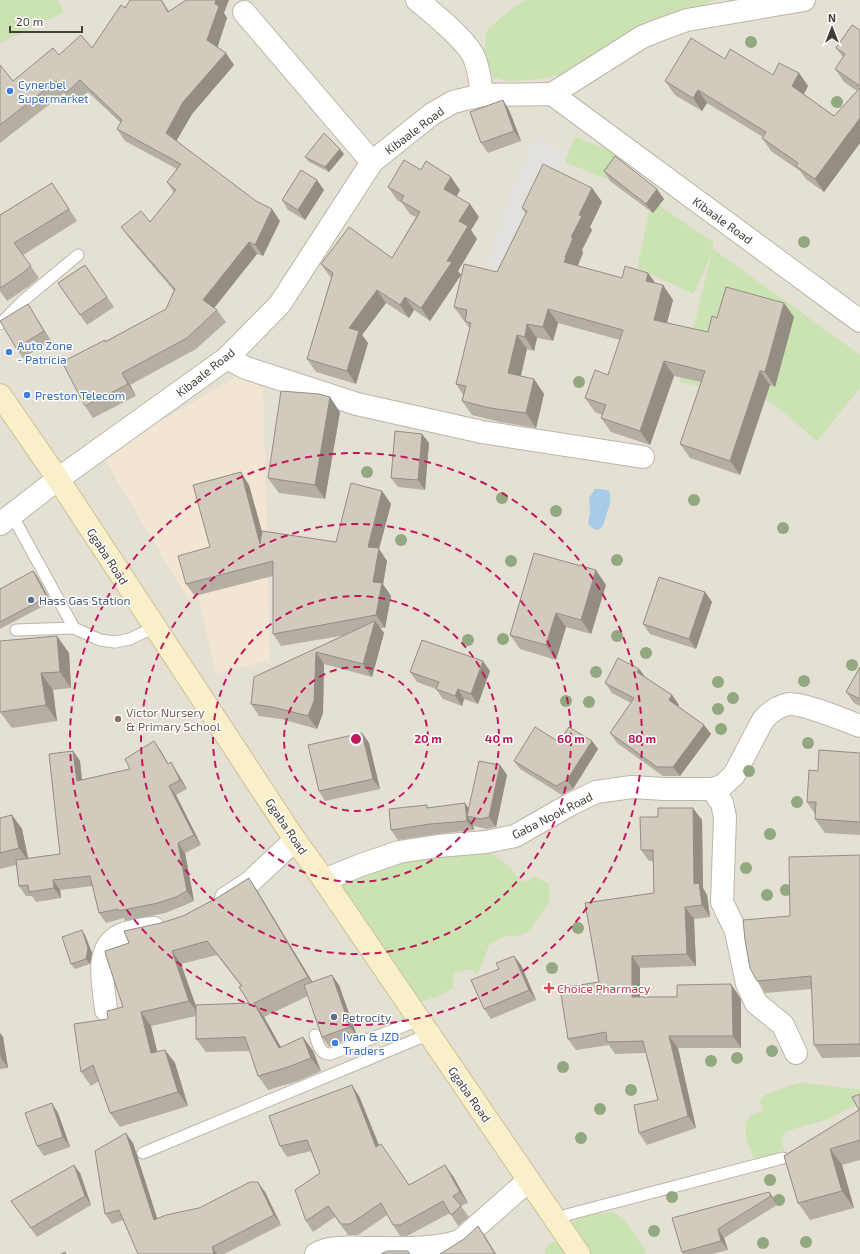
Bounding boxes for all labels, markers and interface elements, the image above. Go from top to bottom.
scale bar [10,8,82,34]
north arrow [812,8,852,48]
text: N [828,11,836,24]
text: 20 m [16,14,43,28]
place label: Cynerbel Supermarket [18,77,89,105]
marker: Cynerbel Supermarket [5,86,15,96]
street label: Kibaale Road [382,103,446,157]
street label: Kibaale Road [690,194,756,246]
place label: Auto Zone - Patricia [17,338,72,366]
street label: Kibaale Road [173,345,237,399]
marker: Auto Zone - Patricia [4,347,14,357]
place label: Preston Telecom [35,388,125,402]
marker: Preston Telecom [22,390,32,400]
street label: Ggaba Road [85,525,131,587]
place label: Hass Gas Station [39,593,131,607]
marker: Hass Gas Station [26,595,36,605]
place label: Victor Nursery & Primary School [126,705,221,733]
marker: Victor Nursery & Primary School [113,714,123,724]
text: 20 m [414,731,442,745]
text: 40 m [485,731,513,745]
text: 60 m [557,731,585,745]
text: 80 m [628,731,656,745]
centre of rings [349,732,363,746]
street label: Gaba Nook Road [509,789,595,841]
street label: Ggaba Road [263,795,311,857]
place label: Choice Pharmacy [557,981,651,995]
marker: Choice Pharmacy [544,983,554,993]
place label: Petrocity [342,1010,392,1024]
marker: Petrocity [329,1012,339,1022]
place label: Ivan & JZD Traders [343,1029,399,1057]
marker: Ivan & JZD Traders [330,1038,340,1048]
street label: Ggaba Road [446,1064,494,1124]

